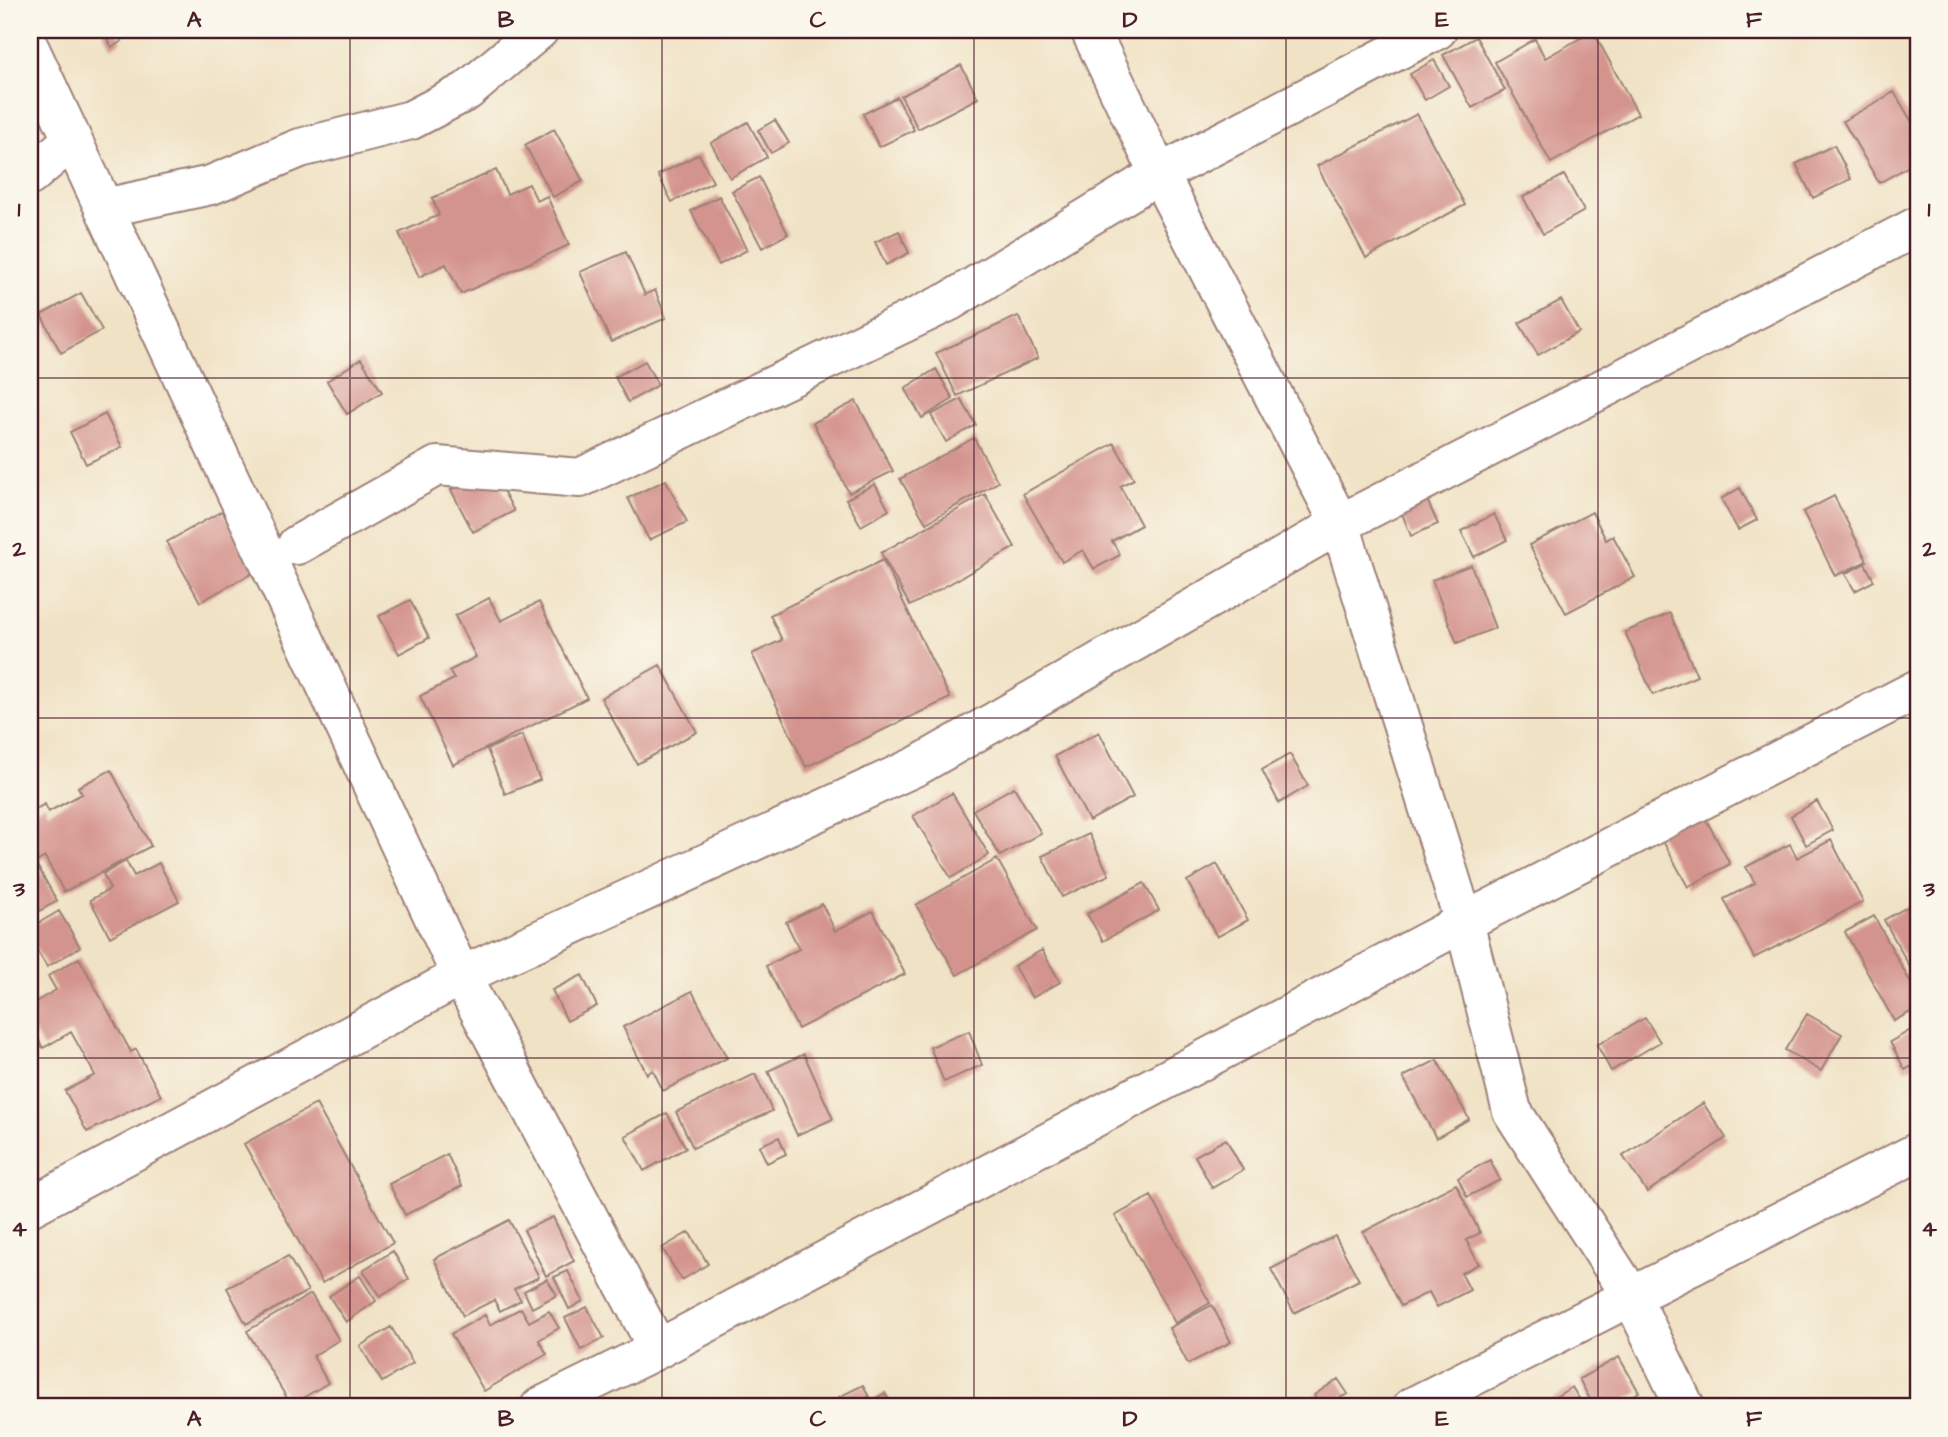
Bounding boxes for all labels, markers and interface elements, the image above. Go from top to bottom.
text: A [187,4,202,36]
text: B [498,4,515,36]
text: C [810,4,827,36]
text: D [1123,4,1138,36]
text: E [1435,4,1449,36]
text: F [1746,4,1763,36]
text: 1 [18,193,21,225]
text: 1 [1928,193,1931,225]
text: 2 [11,533,26,565]
text: 2 [1921,533,1936,565]
text: 3 [12,873,25,905]
text: 3 [1922,873,1935,905]
text: 4 [11,1213,27,1245]
text: 4 [1921,1213,1937,1245]
text: A [187,1403,202,1435]
text: B [498,1403,515,1435]
text: C [810,1403,827,1435]
text: D [1123,1403,1138,1435]
text: E [1435,1403,1449,1435]
text: F [1746,1403,1763,1435]

